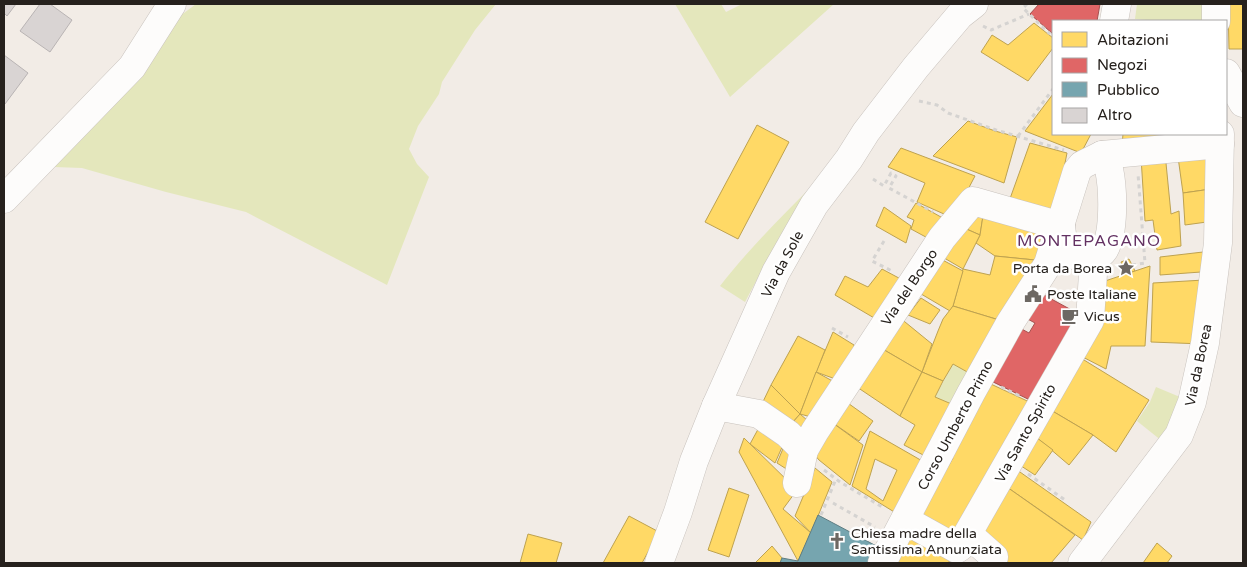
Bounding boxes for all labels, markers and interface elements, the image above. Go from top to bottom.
legend [1052,20,1227,135]
text: Abitazioni [1097,31,1169,49]
text: Negozi [1097,56,1147,74]
text: Pubblico [1097,81,1160,99]
text: Altro [1097,106,1132,124]
street label: Via da Sole [758,228,807,301]
district label: MONTEPAGANO [1017,231,1161,251]
street label: Via del Borgo [877,246,941,329]
place icon: Porta da Borea [1116,258,1136,278]
place label: Porta da Borea [1013,260,1112,277]
public building icon: Poste Italiane [1023,284,1043,304]
place label: Poste Italiane [1047,286,1137,303]
cafe icon: Vicus [1060,306,1080,326]
place label: Vicus [1084,308,1120,325]
street label: Via da Borea [1181,322,1216,408]
street label: Corso Umberto Primo [914,357,997,493]
street label: Via Santo Spirito [991,381,1060,486]
place label: Chiesa madre della Santissima Annunziata [851,525,1002,558]
church icon: Chiesa madre della Santissima Annunziata [827,531,847,551]

